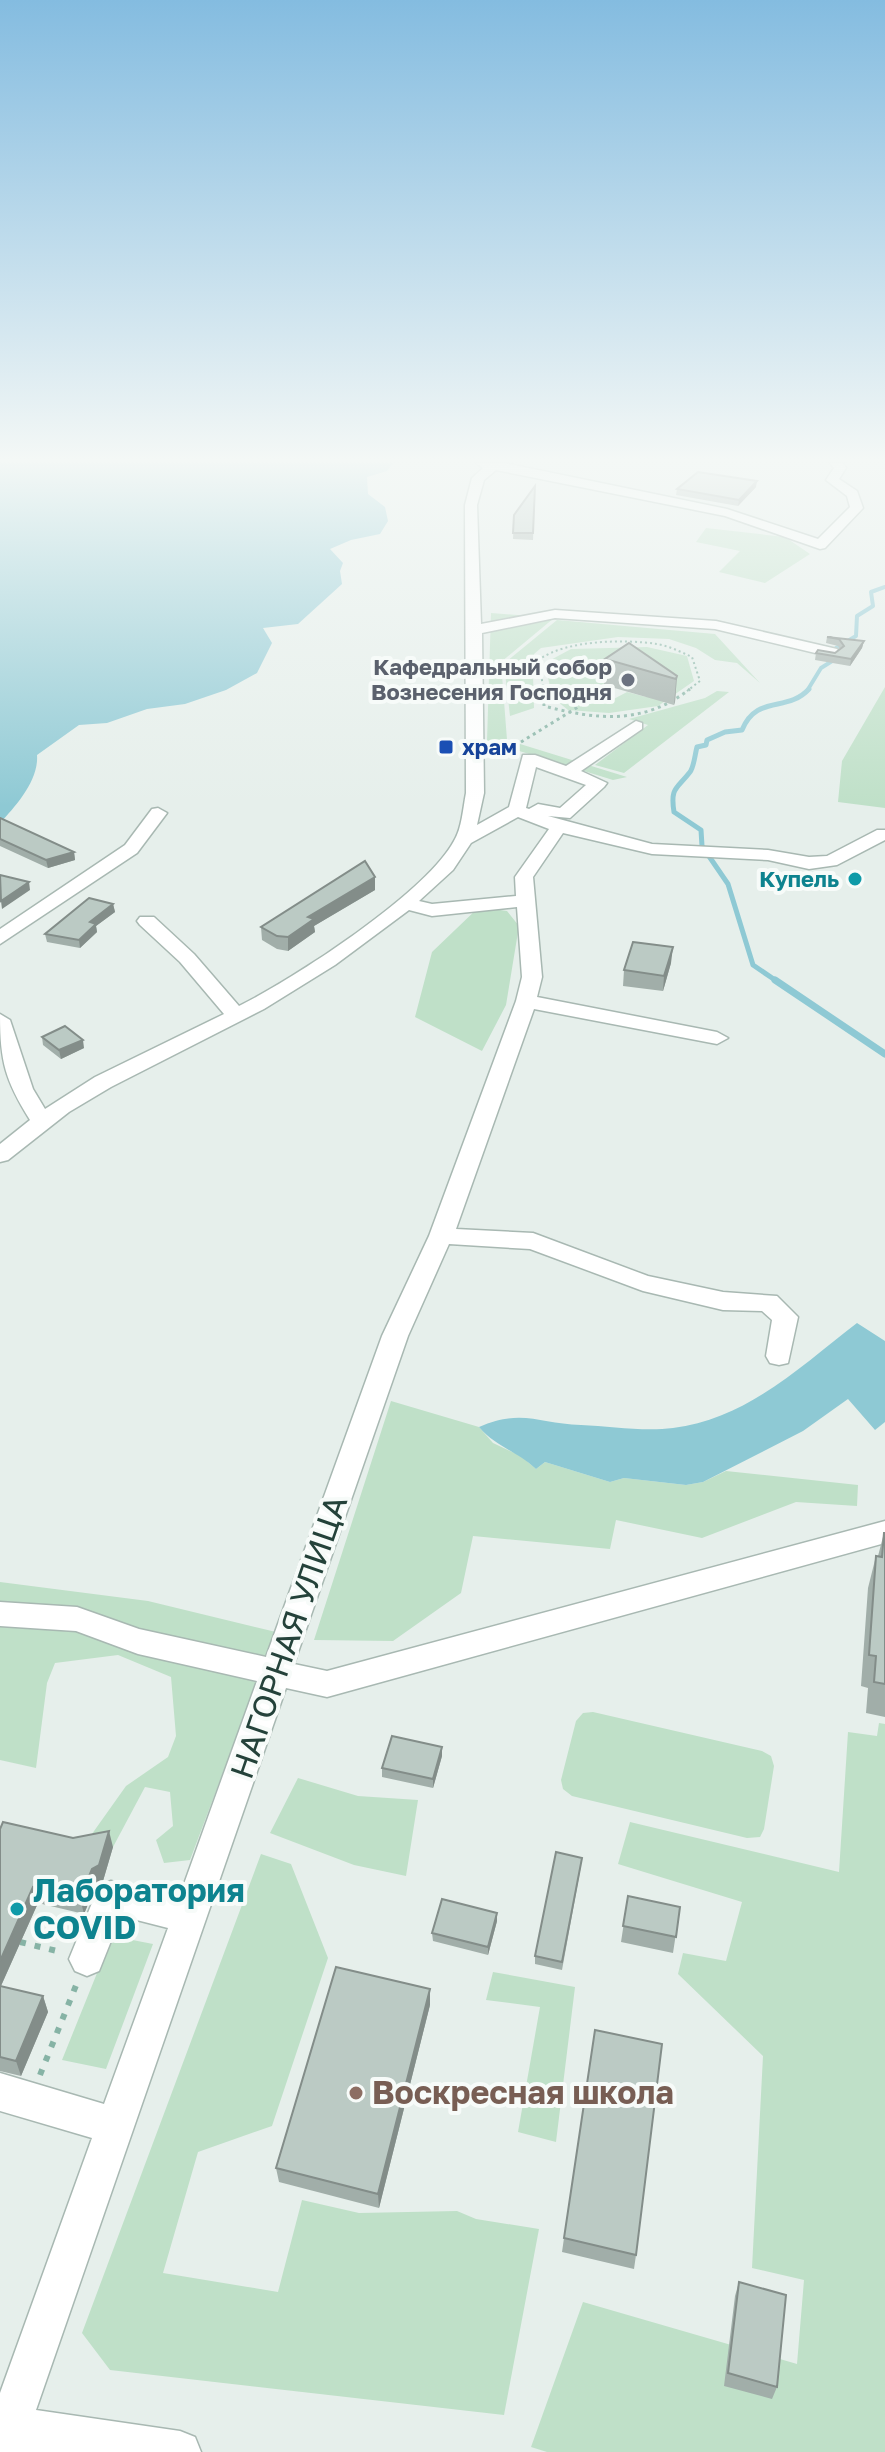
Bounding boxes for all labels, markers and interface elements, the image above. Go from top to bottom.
place label: Кафедральный собор Вознесения Господня [371,653,612,705]
marker: Кафедральный собор Вознесения Господня [619,671,637,689]
place label: храм [462,733,517,760]
marker: храм [437,738,455,756]
place label: Купель [759,865,839,892]
marker: Купель [846,870,864,888]
street label: НАГОРНАЯ УЛИЦА [222,1490,354,1783]
place label: Лаборатория COVID [33,1871,245,1946]
marker: Лаборатория COVID [8,1900,26,1918]
place label: Воскресная школа [372,2073,674,2111]
marker: Воскресная школа [347,2084,365,2102]

